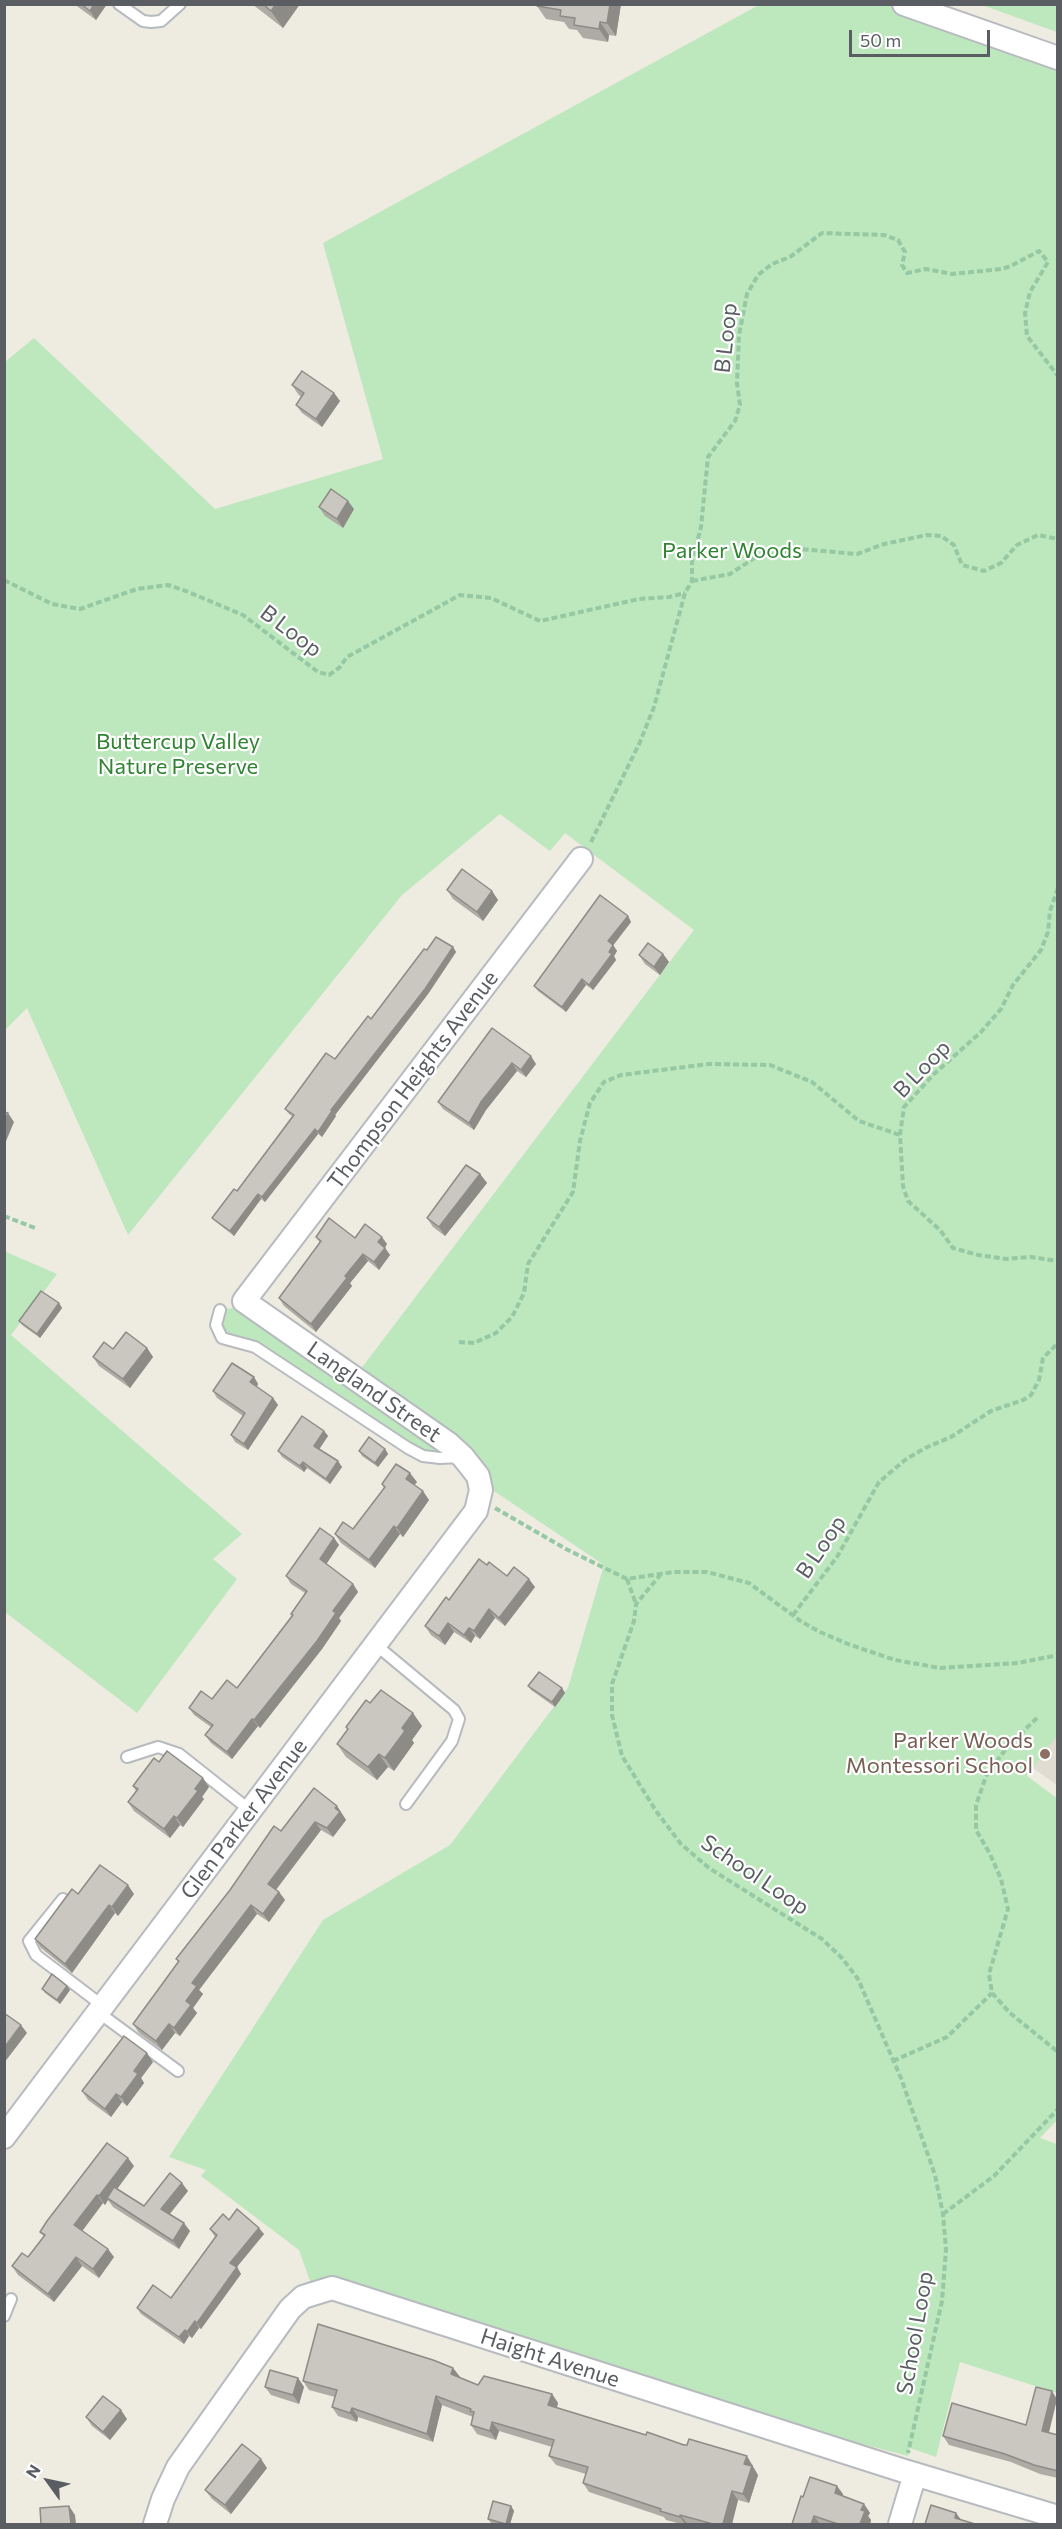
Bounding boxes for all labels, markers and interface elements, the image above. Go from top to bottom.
scale bar [852,18,993,56]
text: 50 m [860,29,901,51]
street label: B Loop [709,302,743,374]
park label: Parker Woods [662,538,802,564]
street label: B Loop [255,599,327,663]
park label: Buttercup Valley Nature Preserve [96,729,260,780]
street label: Thompson Heights Avenue [322,966,504,1194]
street label: B Loop [888,1035,956,1103]
street label: Langland Street [302,1336,446,1448]
street label: B Loop [790,1510,852,1584]
place label: Parker Woods Montessori School [846,1728,1033,1780]
street label: Glen Parker Avenue [175,1734,313,1904]
marker: Parker Woods Montessori School [1038,1747,1052,1761]
street label: School Loop [696,1829,814,1921]
street label: School Loop [891,2269,939,2397]
street label: Haight Avenue [477,2323,623,2393]
north arrow [18,2451,78,2511]
text: N [21,2461,44,2481]

